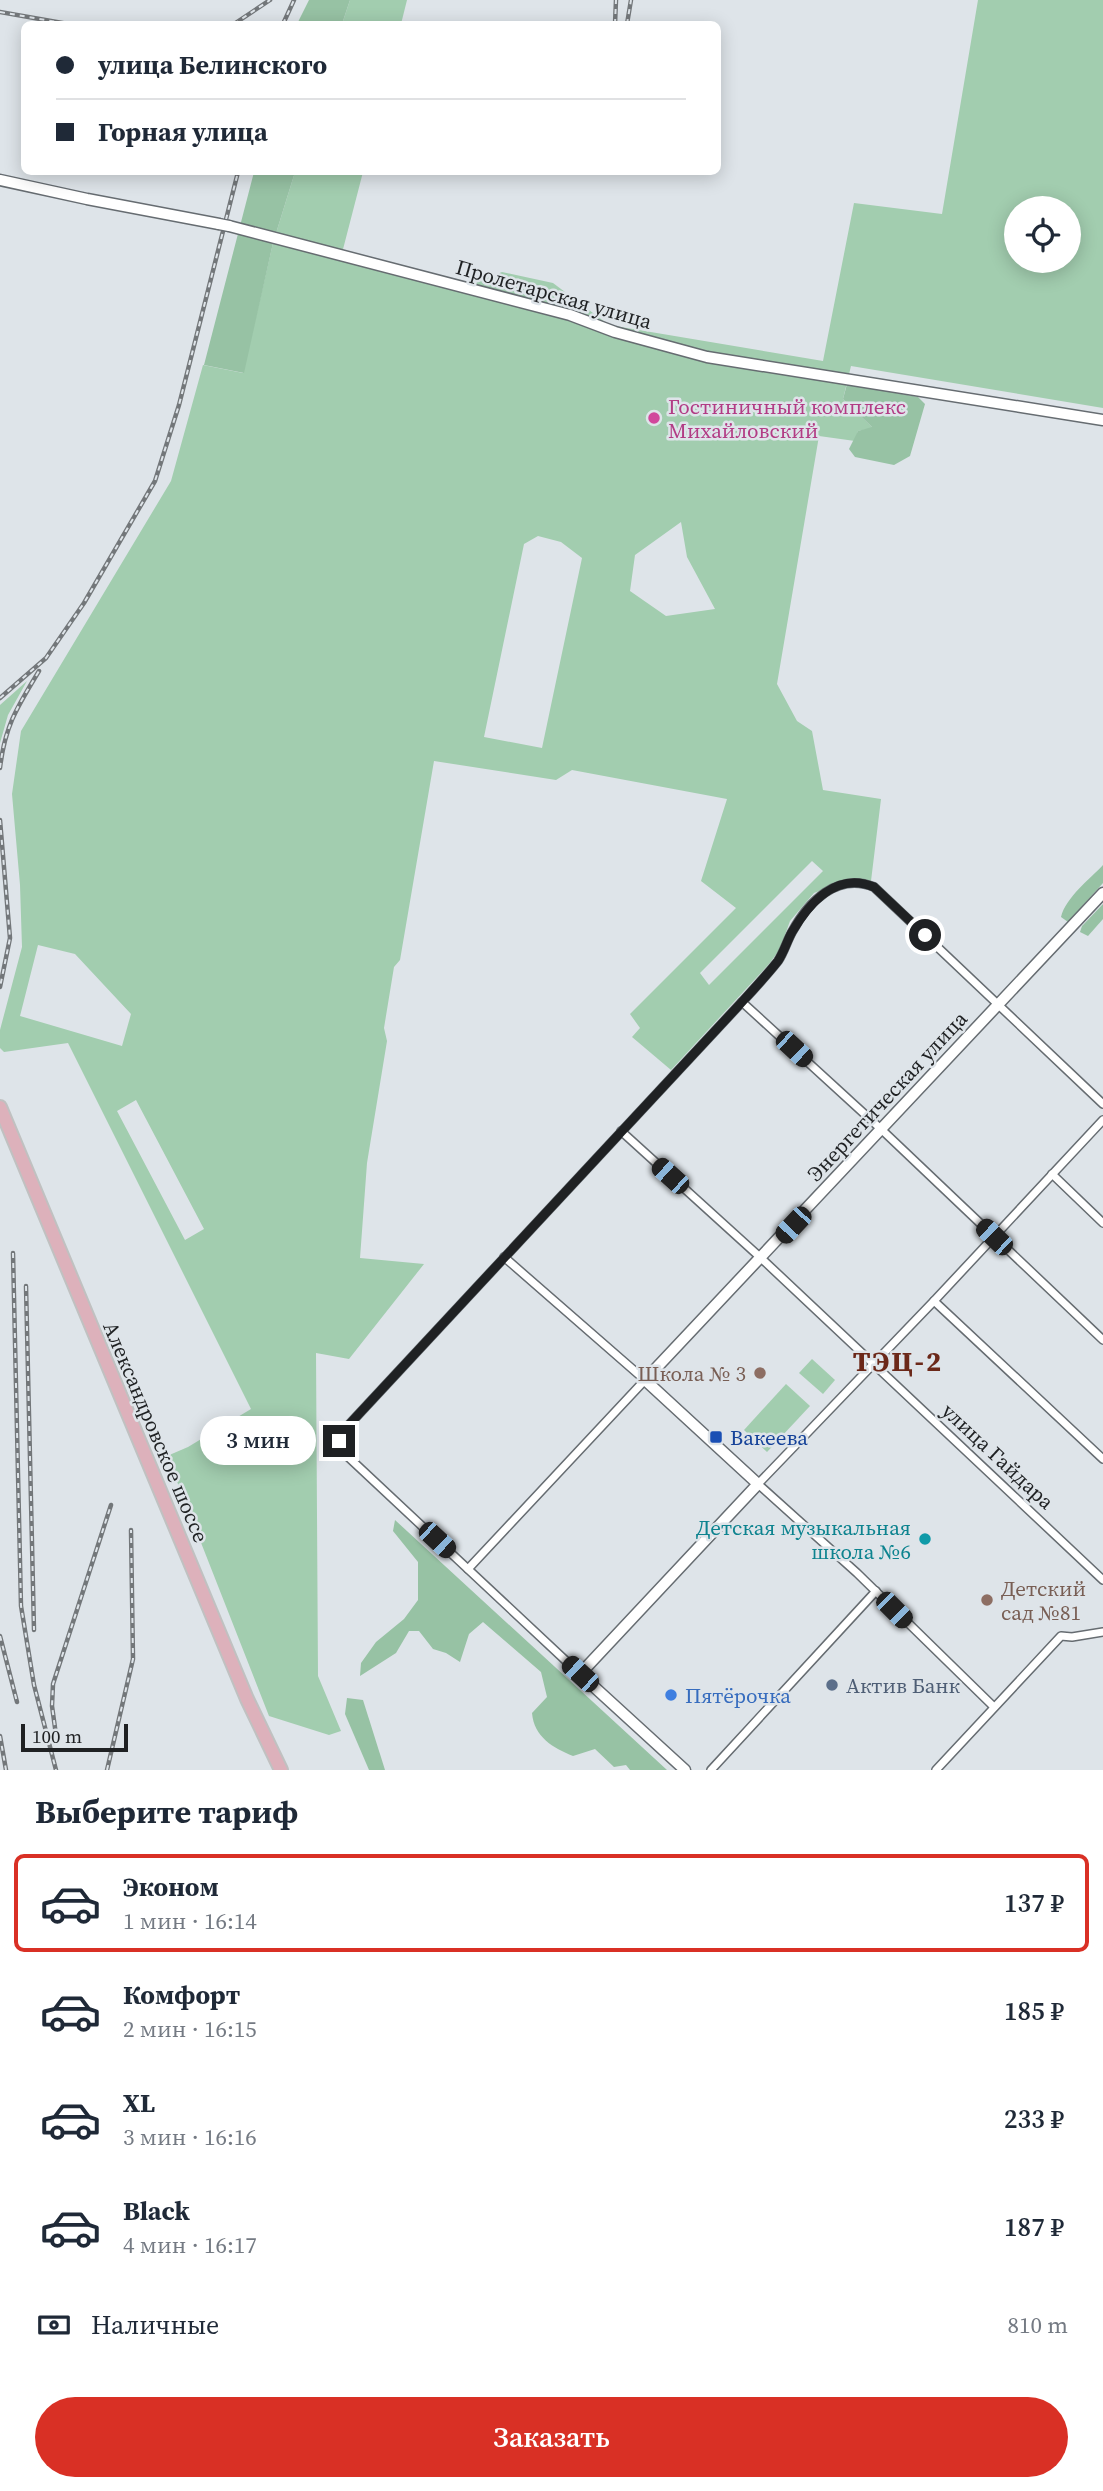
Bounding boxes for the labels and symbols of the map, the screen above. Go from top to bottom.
street label: Пролетарская улица [453,252,656,336]
place label: Гостиничный комплекс Михайловский [668,392,906,445]
marker: Гостиничный комплекс Михайловский [646,410,662,426]
route start [909,919,941,951]
street label: Энергетическая улица [800,1004,974,1187]
car [772,1027,817,1071]
car [648,1154,693,1198]
car [771,1202,816,1248]
car [972,1215,1017,1259]
street label: Александровское шоссе [96,1317,216,1547]
district label: ТЭЦ-2 [853,1342,943,1380]
place label: Школа № 3 [638,1359,746,1388]
marker: Школа № 3 [752,1365,768,1381]
street label: улица Гайдара [935,1396,1061,1516]
callout: 3 мин [199,1416,314,1466]
place label: Вакеева [730,1423,808,1452]
route end [323,1425,355,1457]
marker: Вакеева [708,1429,724,1445]
place label: Детская музыкальная школа №6 [696,1513,911,1566]
car [415,1518,460,1562]
marker: Детская музыкальная школа №6 [917,1531,933,1547]
place label: Детский сад №81 [1001,1574,1086,1627]
car [872,1588,917,1632]
marker: Детский сад №81 [979,1592,995,1608]
car [558,1652,603,1696]
place label: Актив Банк [846,1671,961,1700]
marker: Актив Банк [824,1677,840,1693]
place label: Пятёрочка [685,1681,791,1710]
marker: Пятёрочка [663,1687,679,1703]
scale bar [21,1721,128,1753]

